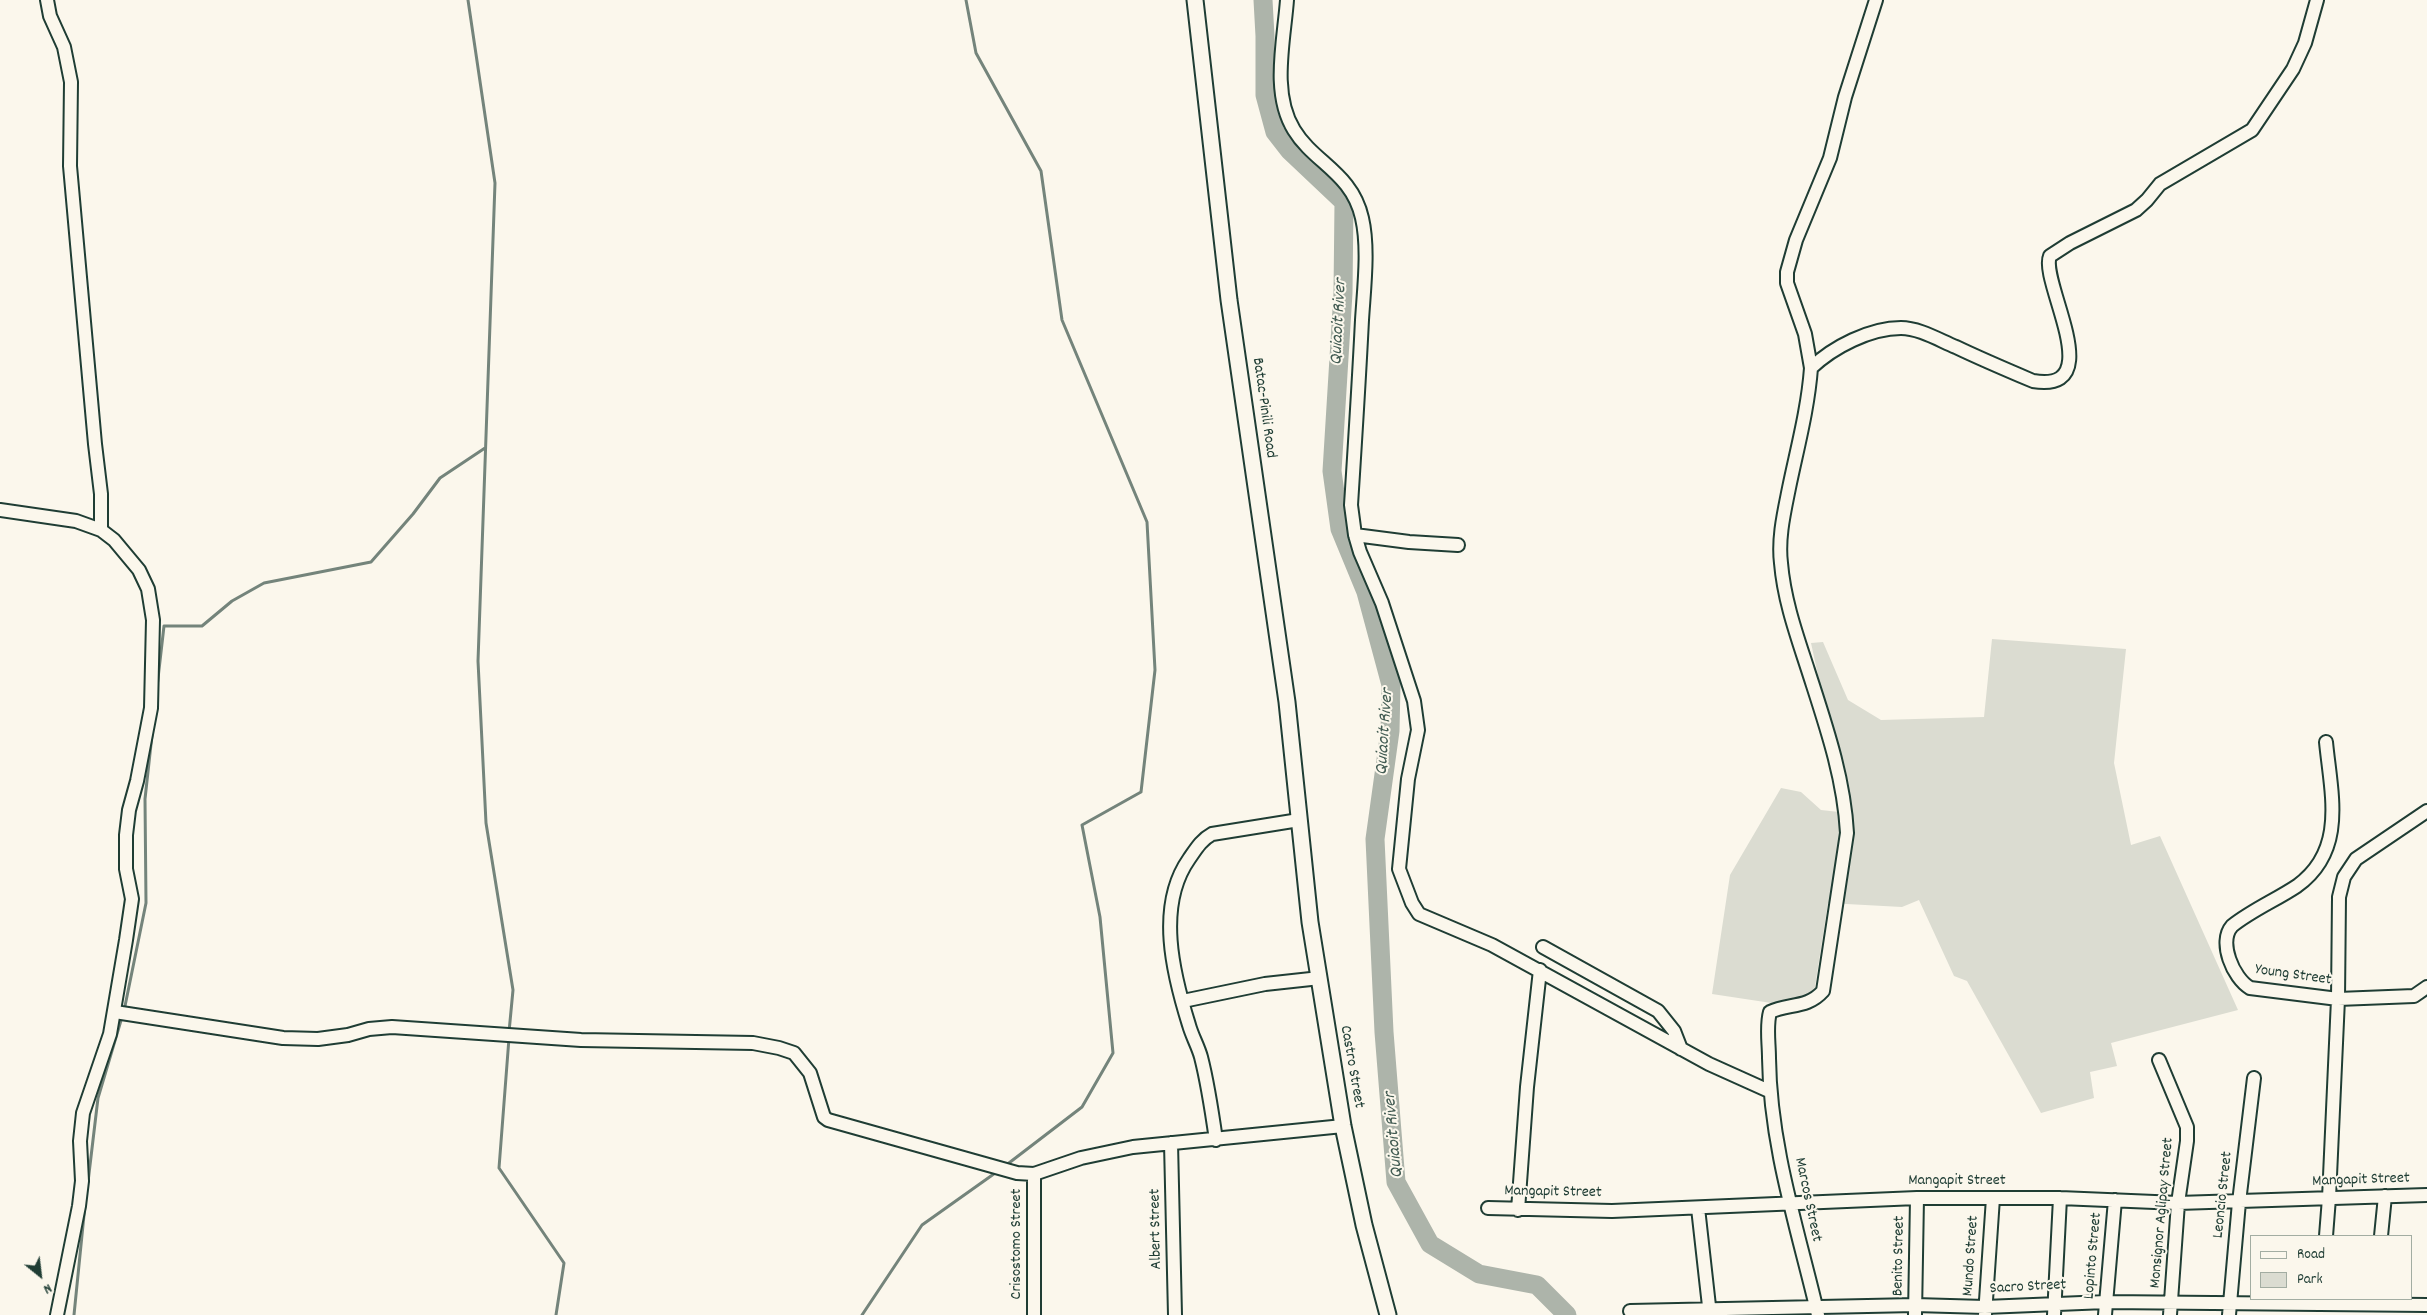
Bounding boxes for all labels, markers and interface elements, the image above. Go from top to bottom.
water label: Quiaoit River [1327,278,1353,366]
street label: Batac-Pinili Road [1246,357,1280,459]
water label: Quiaoit River [1372,688,1400,776]
street label: Young Street [2254,961,2332,991]
street label: Castro Street [1334,1024,1368,1110]
water label: Quiaoit River [1380,1091,1410,1179]
street label: Monsignor Aglipay Street [2147,1137,2179,1289]
street label: Leoncio Street [2210,1151,2238,1239]
street label: Marcos Street [1789,1156,1825,1244]
street label: Mangapit Street [2312,1170,2410,1192]
street label: Mangapit Street [1908,1172,2006,1192]
street label: Mangapit Street [1504,1183,1602,1203]
street label: Crisostomo Street [1008,1188,1028,1300]
street label: Albert Street [1147,1188,1167,1270]
street label: Lopinto Street [2081,1212,2107,1300]
street label: Mundo Street [1960,1215,1984,1297]
street label: Benito Street [1890,1216,1910,1296]
legend [2250,1235,2412,1300]
text: Road [2297,1244,2325,1266]
north arrow [15,1250,65,1300]
text: Park [2297,1269,2323,1291]
street label: Sacro Street [1989,1276,2067,1300]
text: N [39,1278,55,1299]

